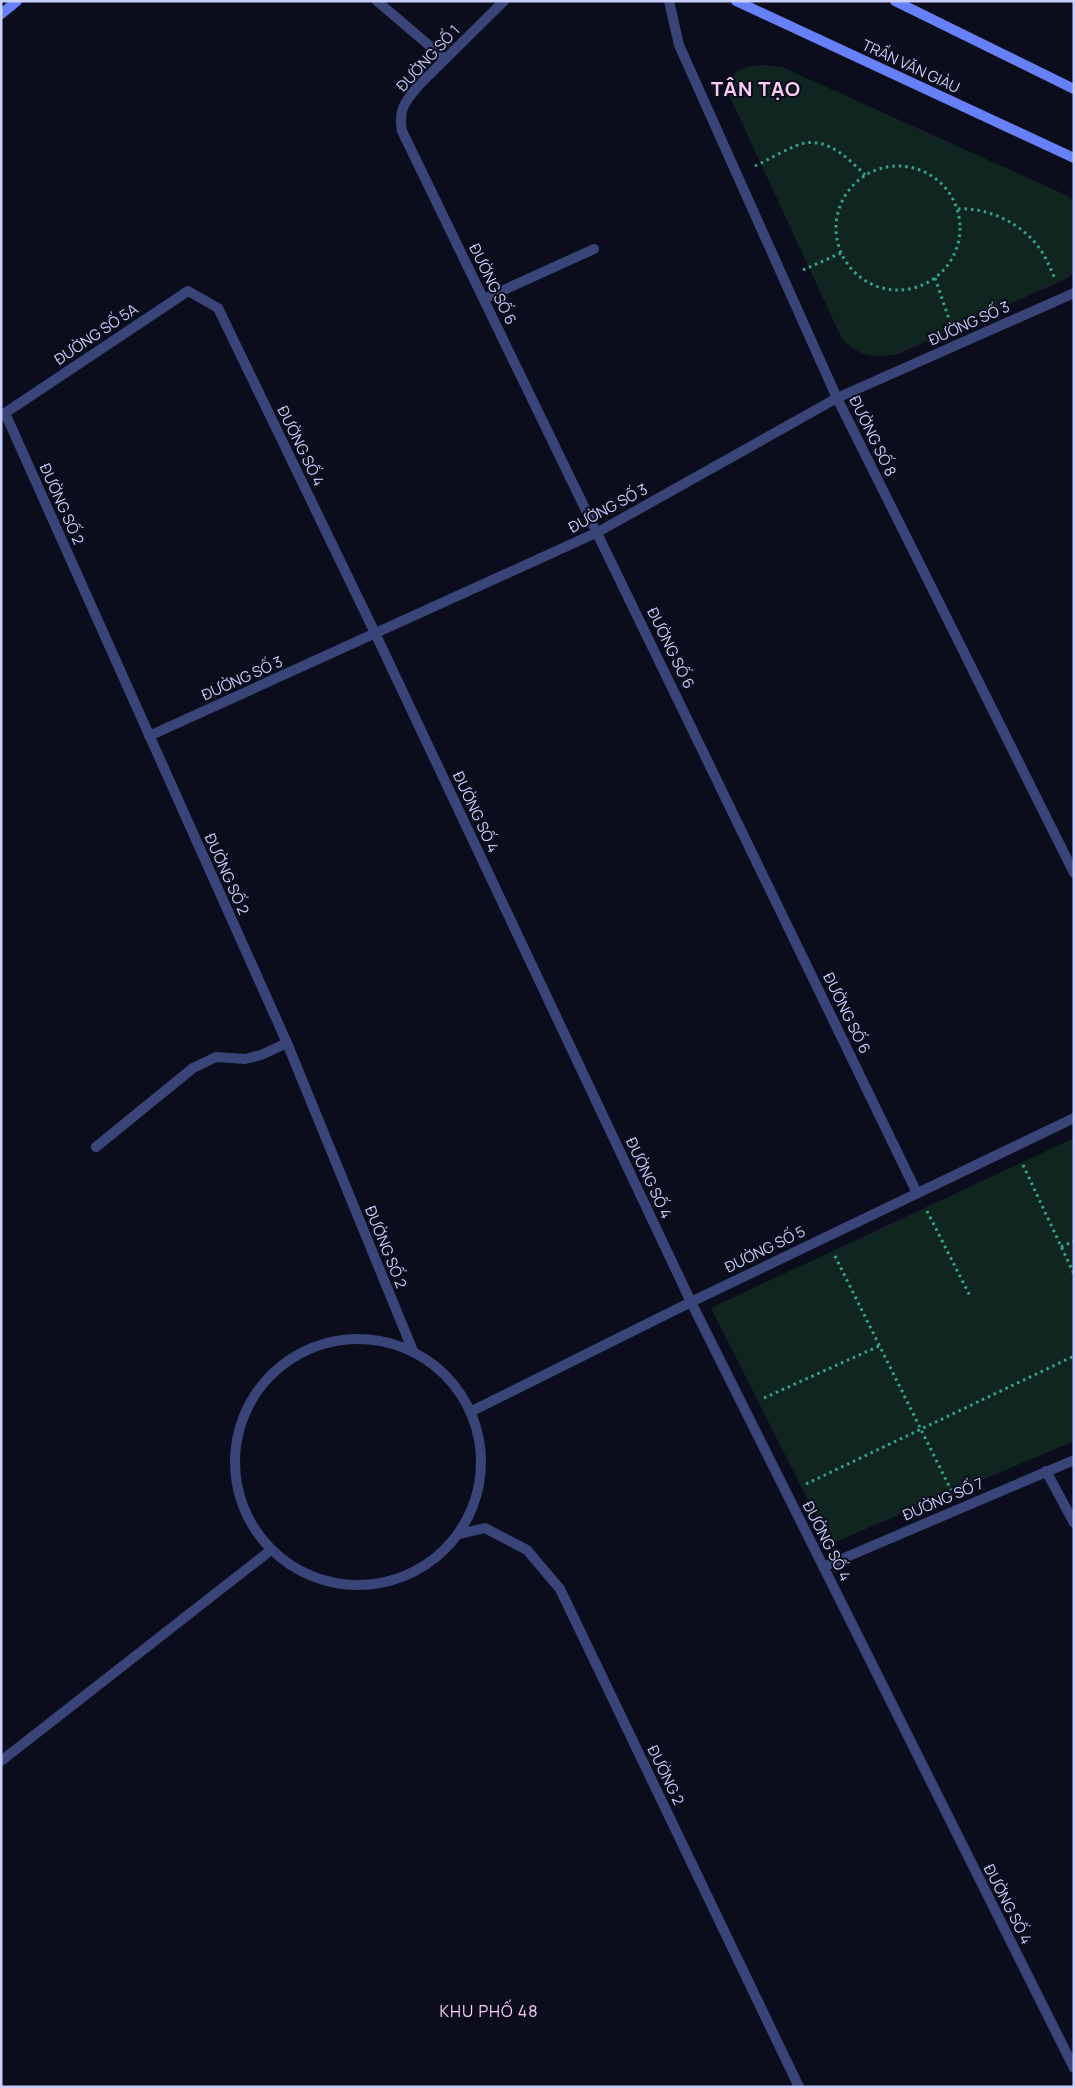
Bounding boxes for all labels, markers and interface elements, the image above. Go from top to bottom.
street label: ĐƯỜNG SỐ 1 [392,20,464,96]
street label: TRẦN VĂN GIÀU [859,34,963,98]
district label: TÂN TẠO [711,75,801,102]
street label: ĐƯỜNG SỐ 6 [464,240,522,328]
street label: ĐƯỜNG SỐ 3 [925,296,1013,350]
street label: ĐƯỜNG SỐ 5A [50,298,142,370]
street label: ĐƯỜNG SỐ 8 [844,392,902,480]
street label: ĐƯỜNG SỐ 4 [272,402,330,490]
street label: ĐƯỜNG SỐ 2 [35,460,89,548]
street label: ĐƯỜNG SỐ 3 [565,478,651,538]
street label: ĐƯỜNG SỐ 6 [642,604,700,692]
street label: ĐƯỜNG SỐ 3 [198,651,286,705]
street label: ĐƯỜNG SỐ 4 [448,768,504,856]
street label: ĐƯỜNG SỐ 2 [200,830,254,918]
street label: ĐƯỜNG SỐ 6 [818,969,876,1057]
street label: ĐƯỜNG SỐ 4 [621,1134,677,1222]
street label: ĐƯỜNG SỐ 2 [360,1203,412,1291]
street label: ĐƯỜNG SỐ 5 [721,1220,809,1278]
street label: ĐƯỜNG SỐ 7 [899,1473,987,1525]
street label: ĐƯỜNG SỐ 4 [798,1497,856,1585]
street label: ĐƯỜNG 2 [643,1742,689,1808]
street label: ĐƯỜNG SỐ 4 [979,1860,1037,1948]
district label: KHU PHỐ 48 [440,1999,539,2022]

